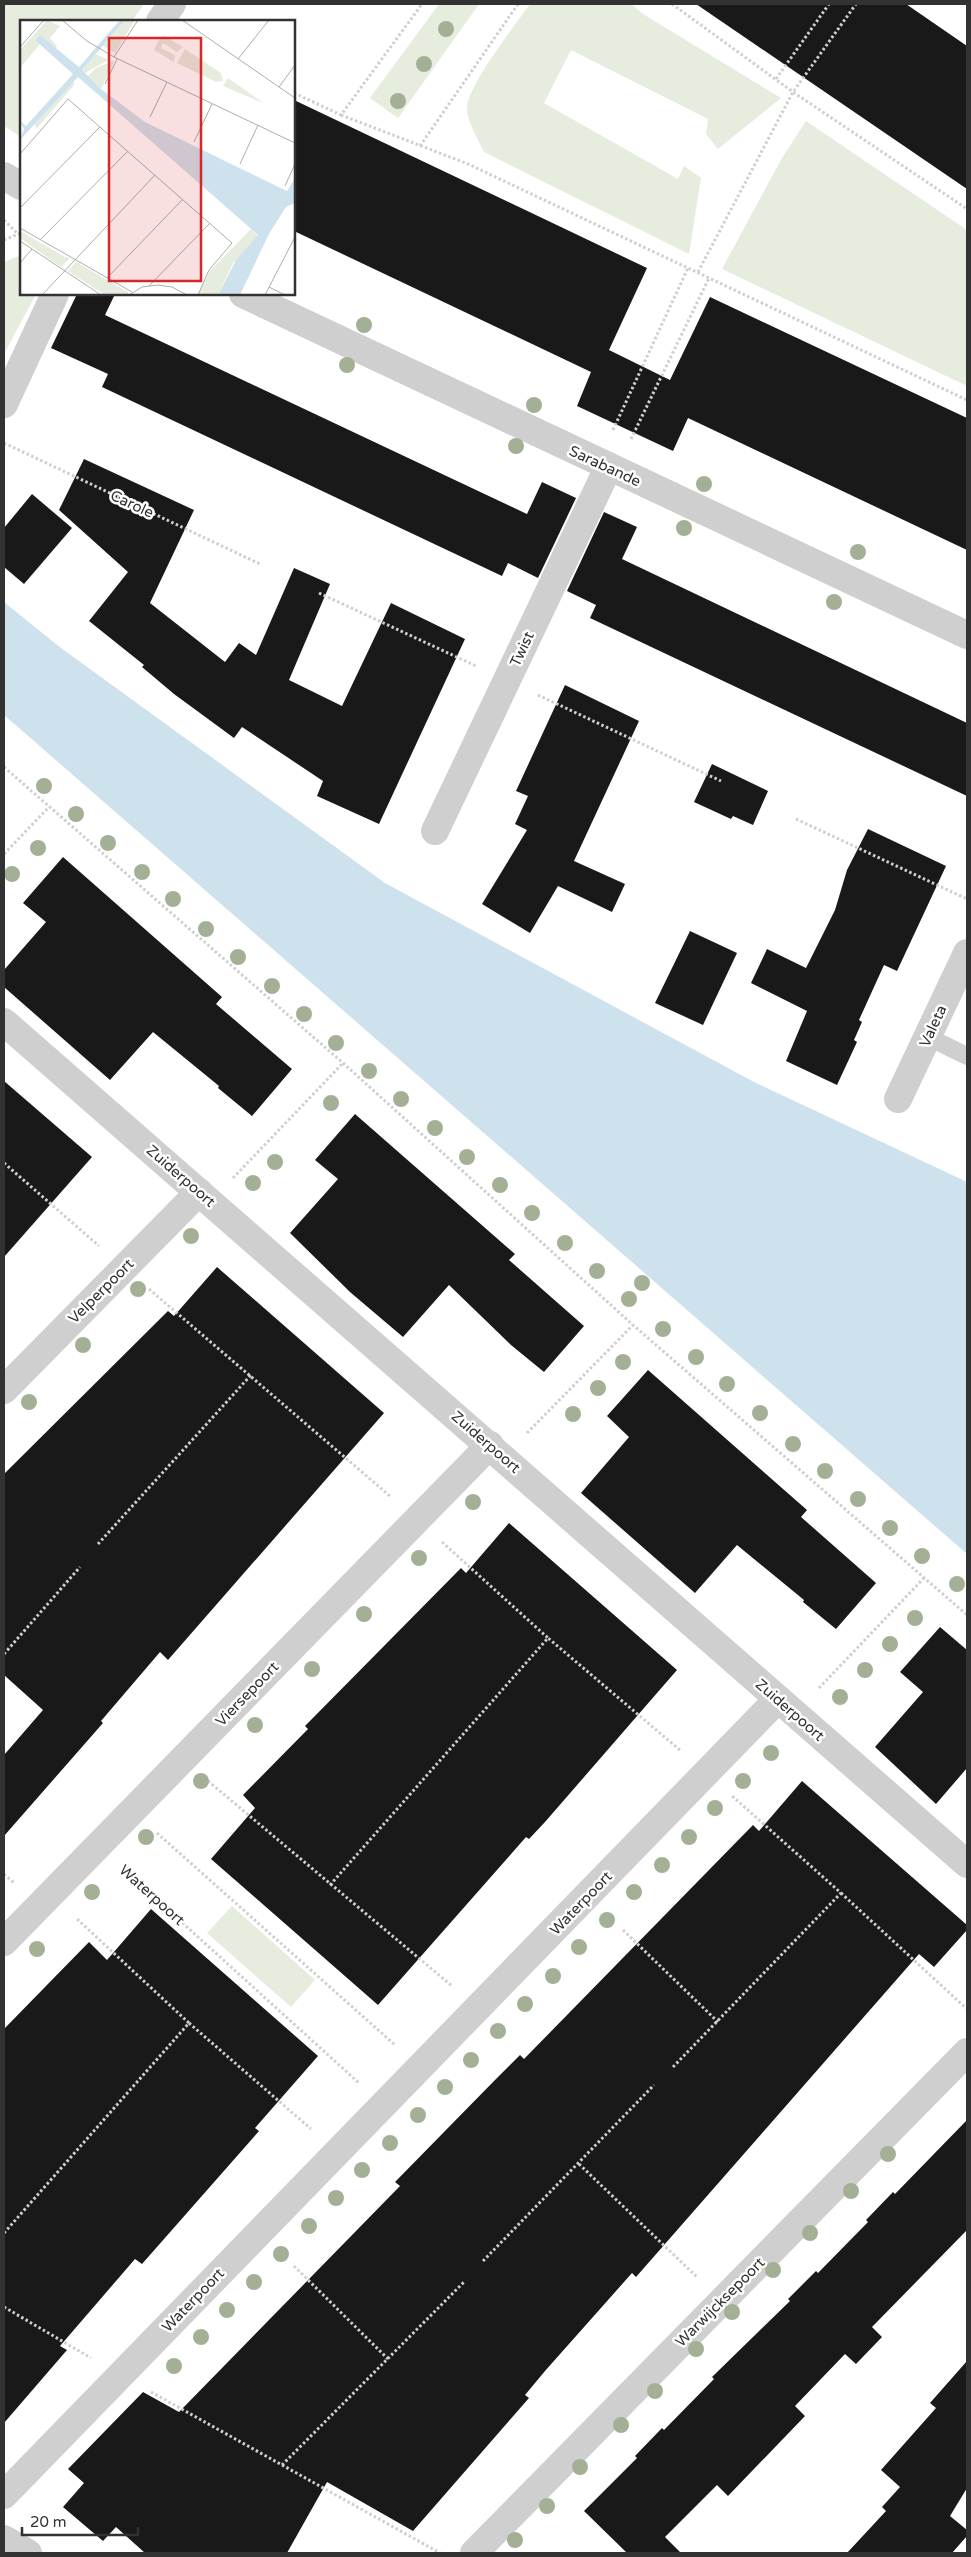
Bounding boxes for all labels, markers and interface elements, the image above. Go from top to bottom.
inset map [20,20,295,295]
street label: Sarabande [566,442,644,490]
street label: Carole [107,486,157,522]
street label: Twist [506,628,538,669]
street label: Valeta [915,1002,951,1050]
street label: Zuiderpoort [143,1141,219,1211]
street label: Velperpoort [65,1255,137,1327]
street label: Zuiderpoort [448,1407,524,1477]
street label: Viersepoort [212,1658,283,1730]
street label: Zuiderpoort [752,1675,828,1745]
street label: Waterpoort [116,1861,189,1929]
street label: Waterpoort [546,1867,616,1939]
street label: Warwijcksepoort [672,2253,769,2350]
street label: Waterpoort [158,2264,228,2336]
scale bar [22,2504,139,2536]
text: 20 m [30,2513,67,2531]

